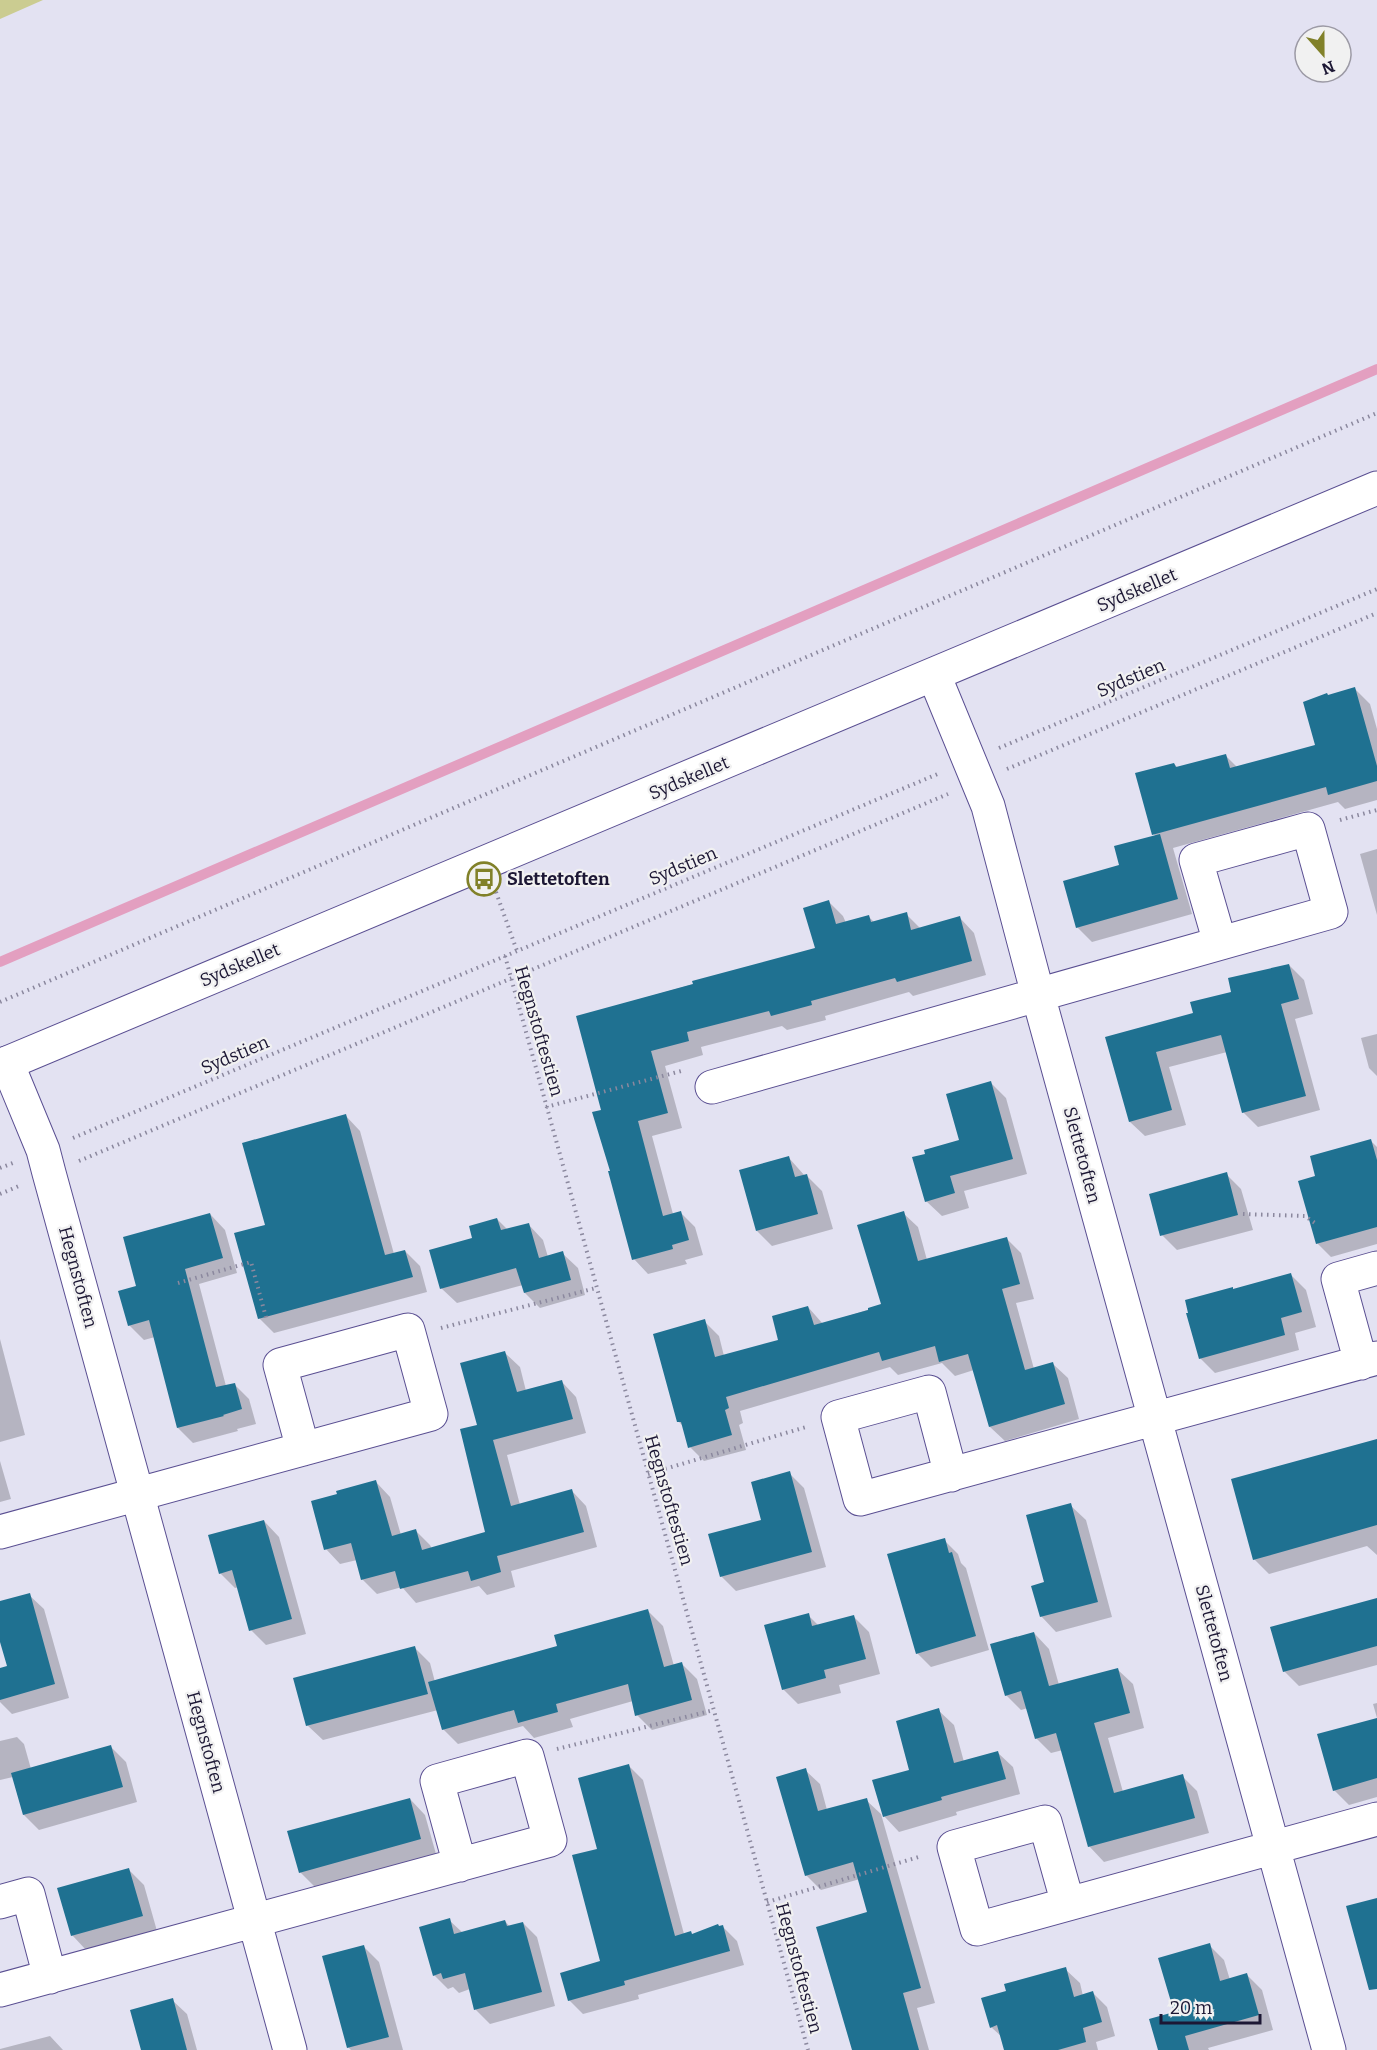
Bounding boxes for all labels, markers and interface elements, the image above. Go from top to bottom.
north arrow [1293,24,1353,84]
text: N [1319,56,1337,79]
street label: Sydskellet [1094,563,1181,617]
street label: Sydstien [1094,654,1169,702]
street label: Sydskellet [646,751,733,805]
street label: Sydstien [646,842,721,890]
bus stop icon: Slettetoften [466,861,502,897]
place label: Slettetoften [507,868,610,890]
street label: Sydskellet [197,938,284,992]
street label: Hegnstoftestien [510,963,568,1099]
street label: Sydstien [198,1031,273,1079]
street label: Slettetoften [1059,1104,1106,1206]
street label: Hegnstoften [54,1224,102,1331]
street label: Hegnstoftestien [640,1432,698,1568]
street label: Slettetoften [1191,1582,1238,1684]
street label: Hegnstoften [182,1689,230,1796]
street label: Hegnstoftestien [771,1900,827,2036]
scale bar [1161,1987,1260,2025]
text: 20 m [1170,1997,1212,2019]

